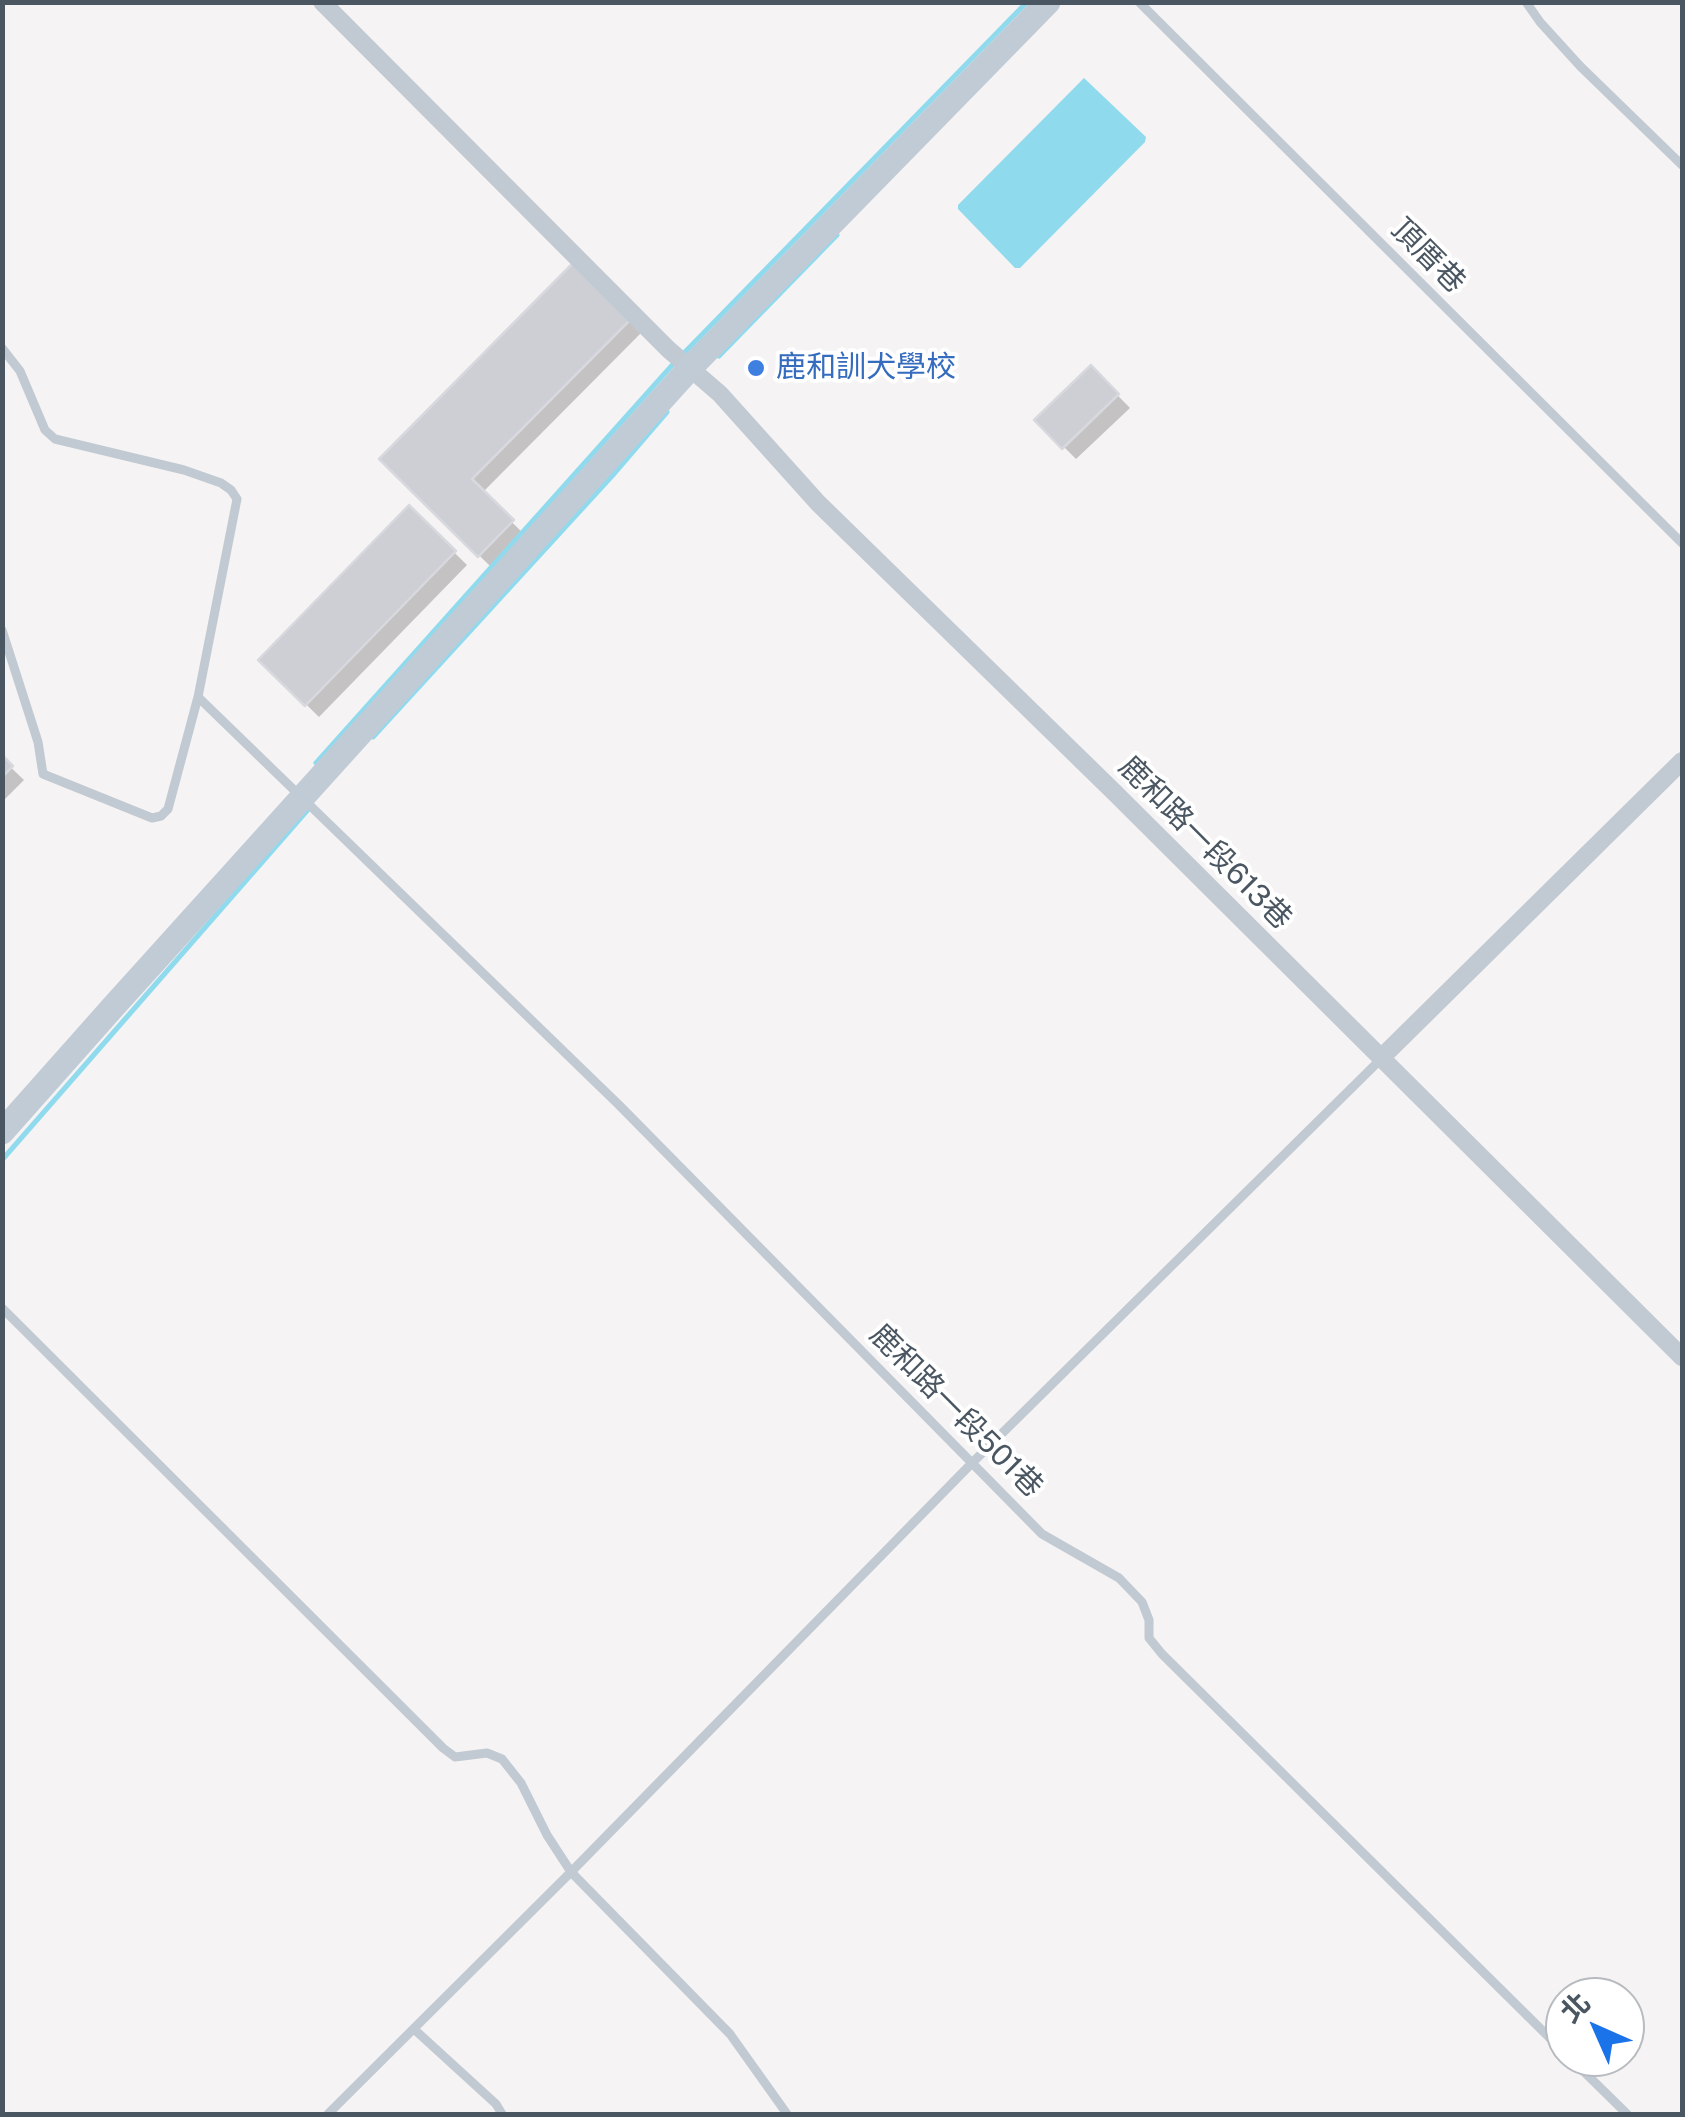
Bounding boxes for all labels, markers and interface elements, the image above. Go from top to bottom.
street label: 頂厝巷 [1383,211,1473,301]
place label: 鹿和訓犬學校 [776,350,956,386]
marker: 鹿和訓犬學校 [745,357,767,379]
street label: 鹿和路一段613巷 [1111,749,1299,937]
street label: 鹿和路一段501巷 [862,1317,1050,1505]
north arrow [1545,1977,1645,2077]
text: 北 [1553,1985,1596,2028]

